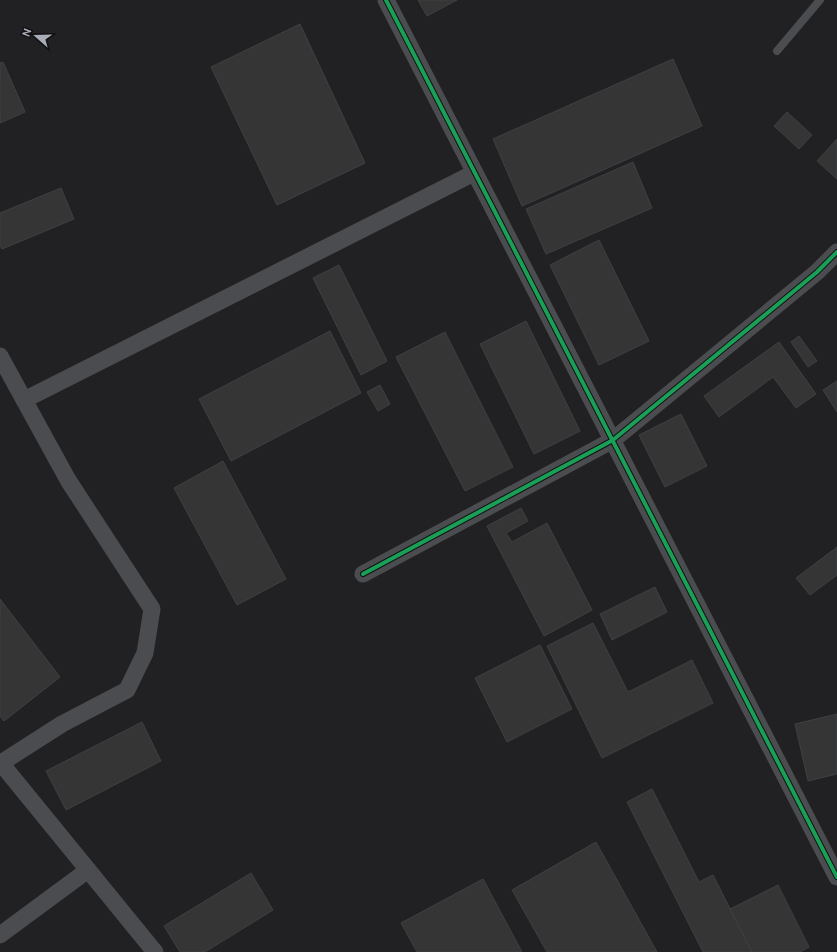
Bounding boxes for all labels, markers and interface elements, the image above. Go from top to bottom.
north arrow [16,16,56,56]
text: N [19,27,35,39]

